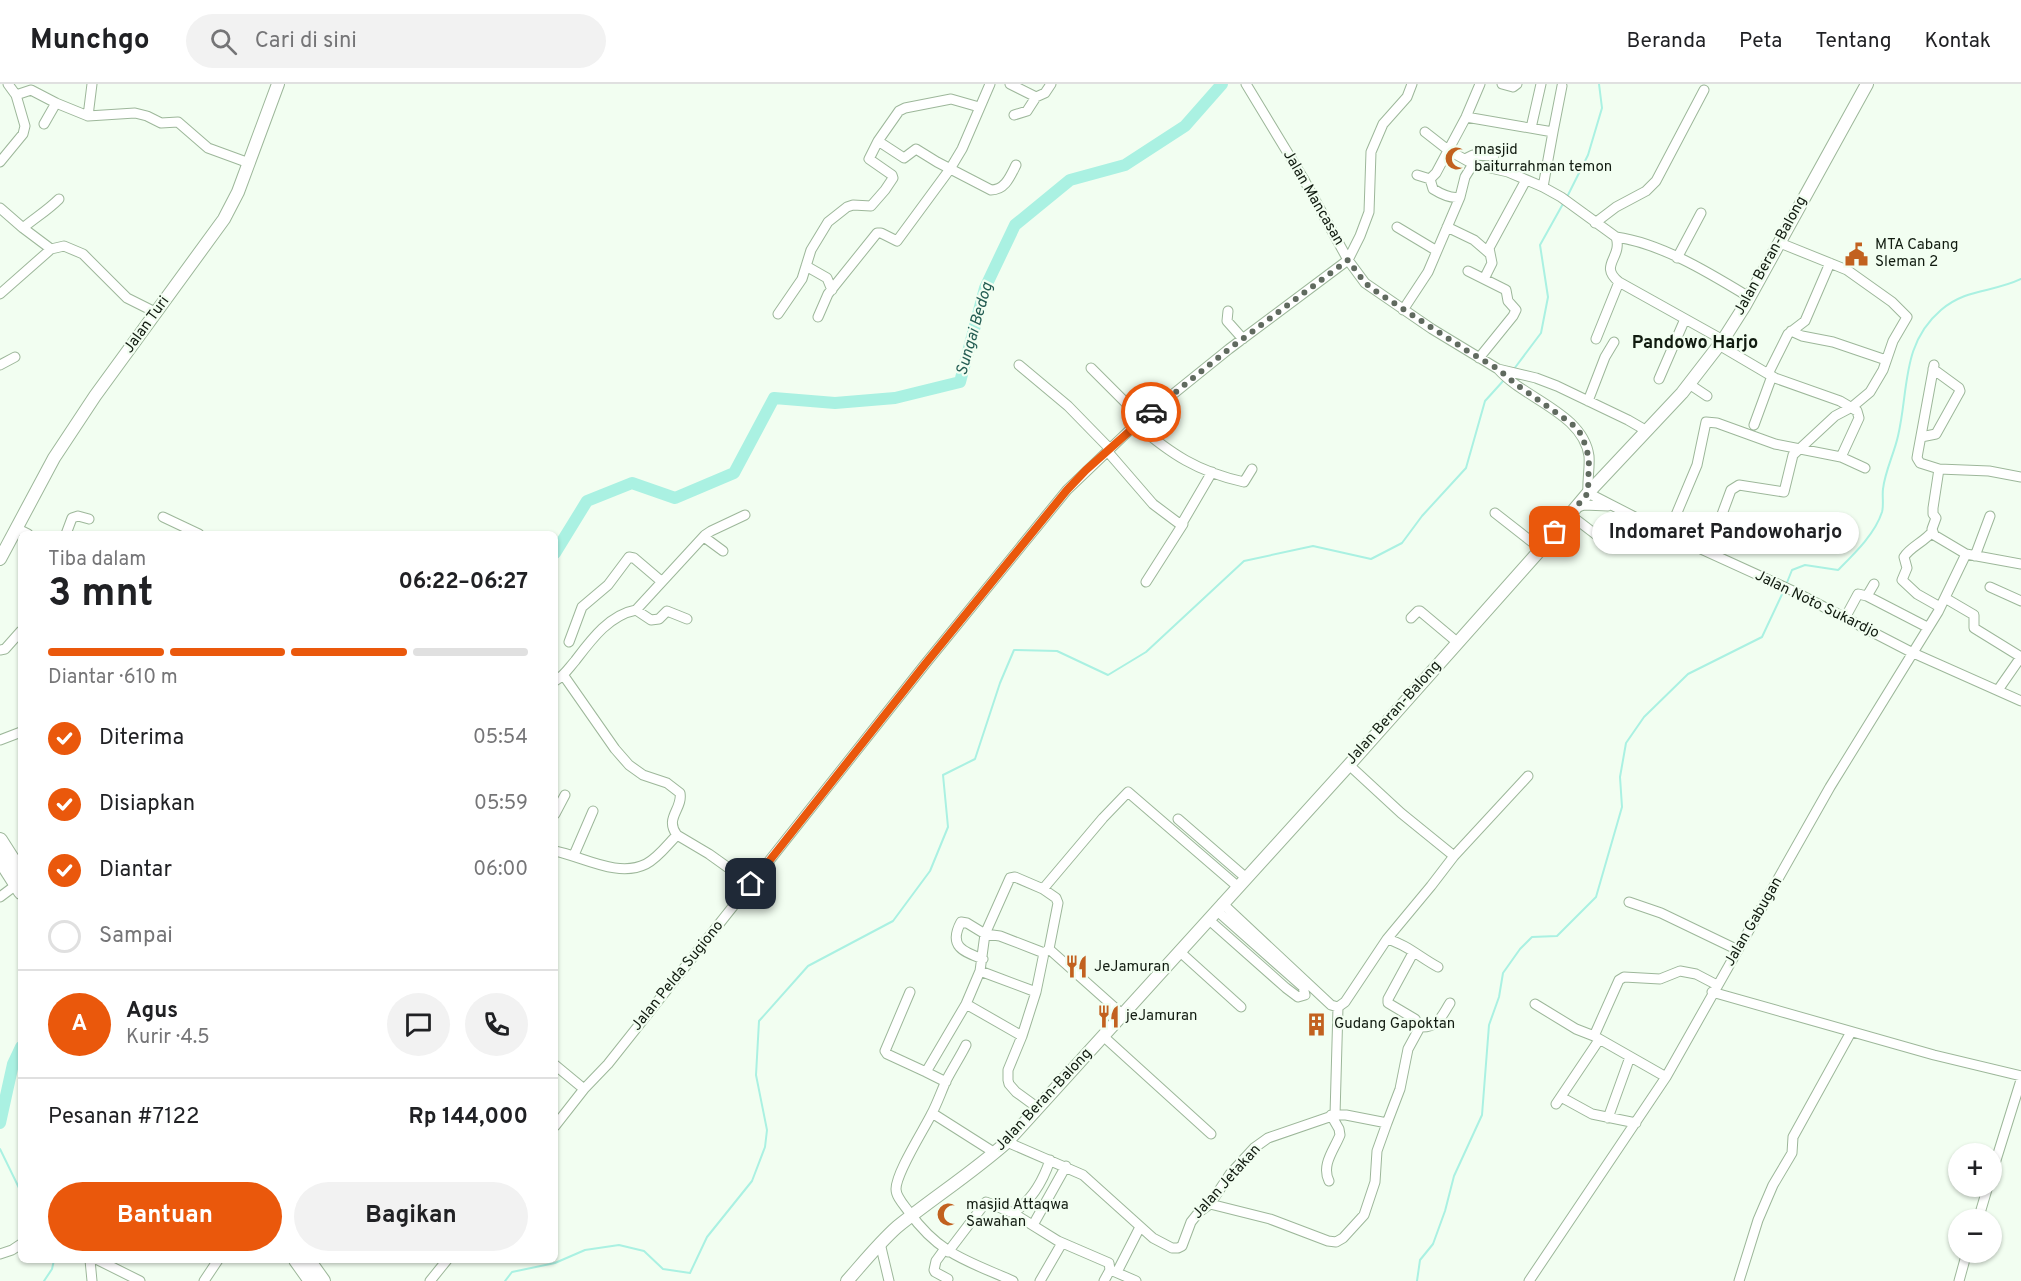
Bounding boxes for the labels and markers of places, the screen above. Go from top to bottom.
place label: masjid baiturrahman temon [1474,141,1612,177]
mosque icon: masjid baiturrahman temon [1443,146,1469,172]
place label: MTA Cabang Sleman 2 [1875,236,1959,272]
public building icon: MTA Cabang Sleman 2 [1844,241,1870,267]
pin [1529,506,1580,557]
callout: Indomaret Pandowoharjo [1591,511,1858,553]
pin [725,858,776,909]
restaurant icon: JeJamuran [1063,954,1089,980]
place label: JeJamuran [1094,958,1170,977]
restaurant icon: jeJamuran [1095,1003,1121,1029]
place label: jeJamuran [1125,1007,1197,1026]
building icon: Gudang Gapoktan [1303,1011,1329,1037]
place label: Gudang Gapoktan [1334,1015,1455,1034]
place label: masjid Attaqwa Sawahan [966,1196,1069,1232]
mosque icon: masjid Attaqwa Sawahan [935,1201,961,1227]

